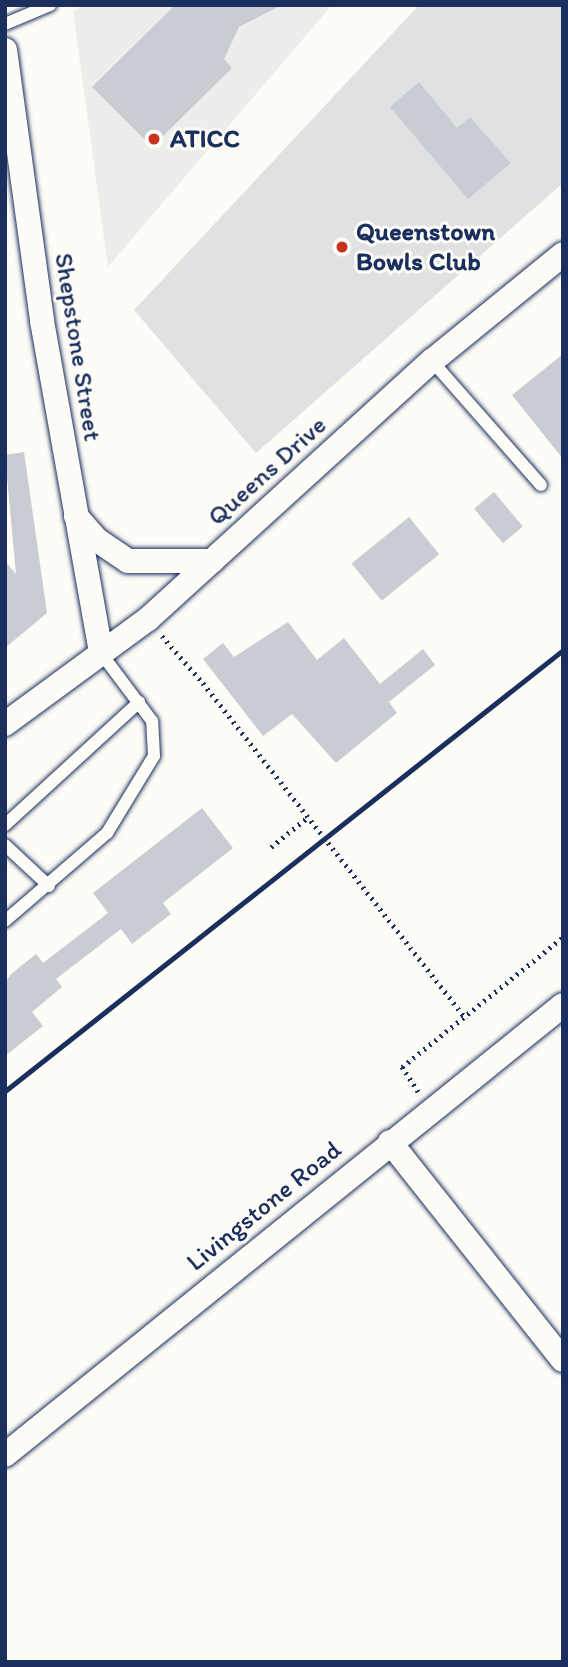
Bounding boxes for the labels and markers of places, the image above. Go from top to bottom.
place label: ATICC [170,123,240,155]
marker: ATICC [144,129,164,149]
place label: Queenstown Bowls Club [356,216,495,278]
marker: Queenstown Bowls Club [334,239,350,255]

